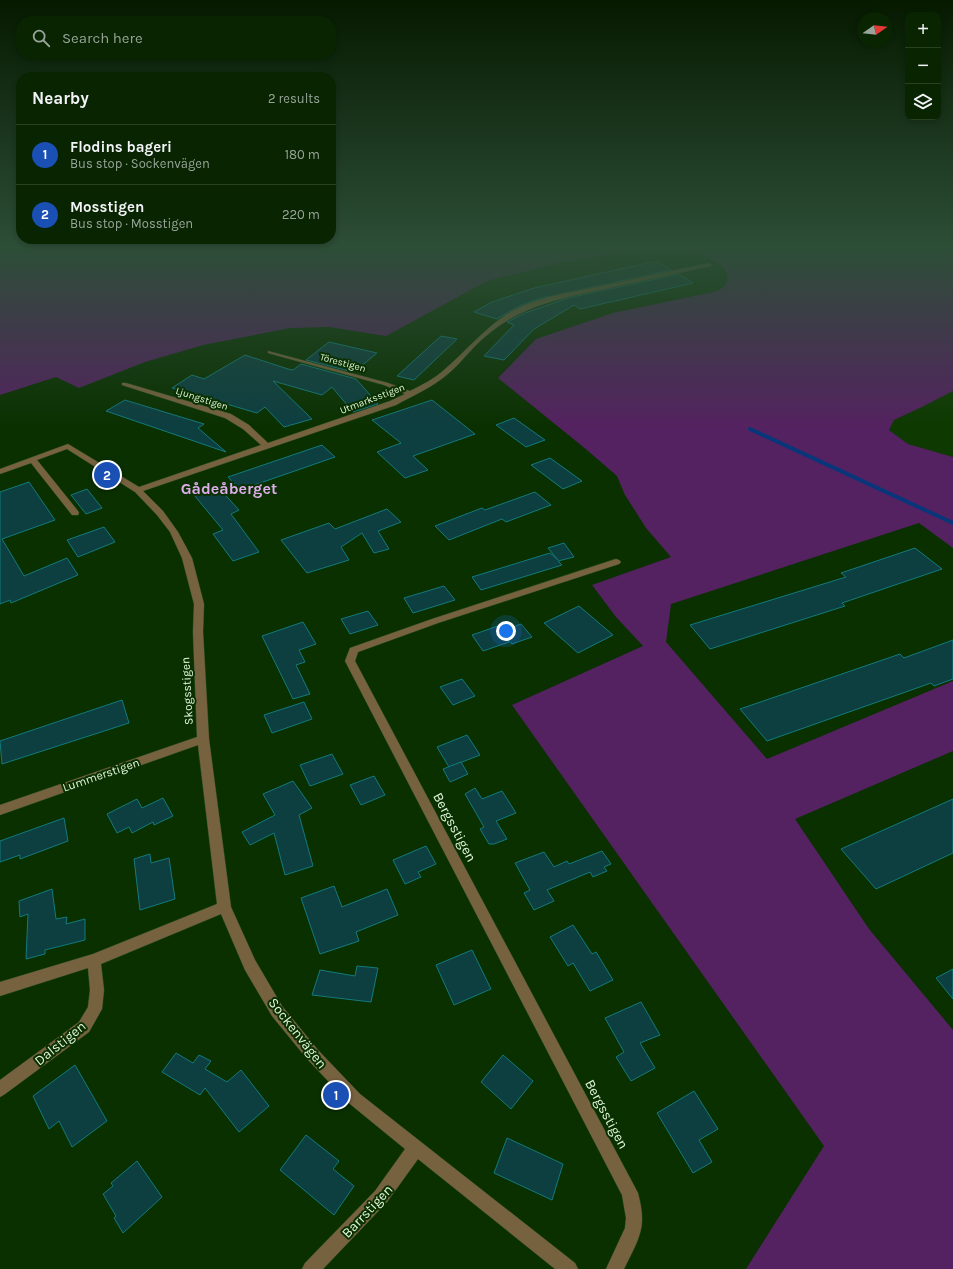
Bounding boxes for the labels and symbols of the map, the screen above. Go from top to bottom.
north arrow [857,12,893,48]
street label: Törestigen [318,351,367,375]
street label: Utmarksstigen [338,381,406,417]
street label: Ljungstigen [174,385,229,413]
pin: 2 [94,460,120,490]
district label: Gådeåberget [181,479,277,498]
your location [496,621,516,641]
street label: Skogsstigen [178,657,196,725]
street label: Lummerstigen [61,755,141,795]
street label: Bergsstigen [429,790,480,865]
street label: Sockenvägen [265,995,331,1072]
street label: Dalstigen [31,1018,89,1069]
street label: Bergsstigen [581,1077,632,1152]
pin: 1 [323,1080,349,1110]
street label: Barrstigen [338,1181,396,1242]

